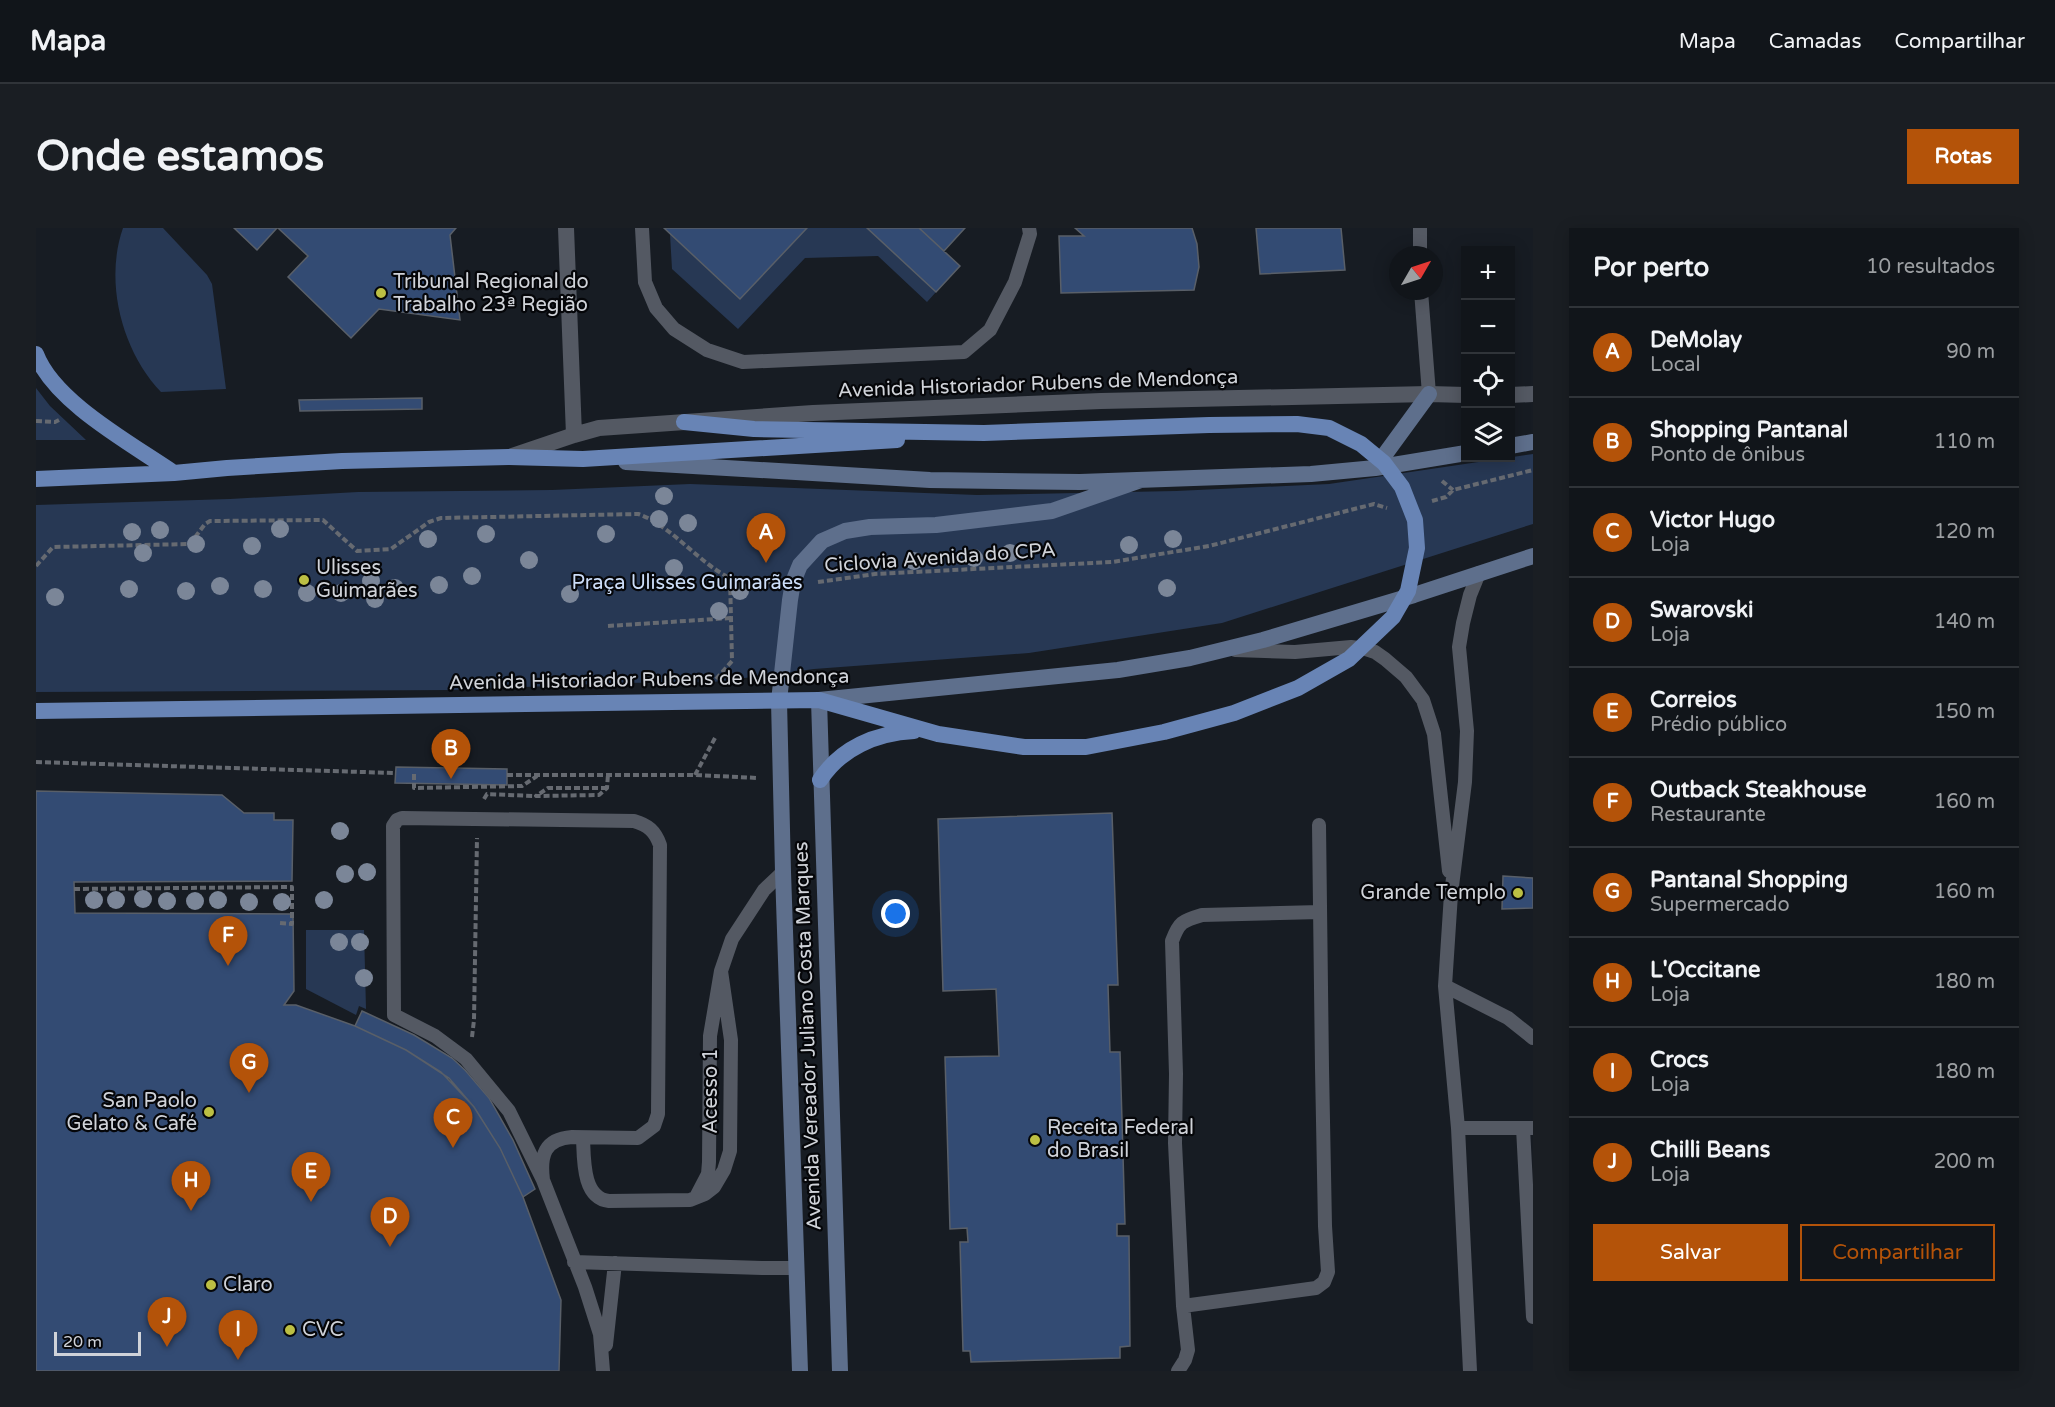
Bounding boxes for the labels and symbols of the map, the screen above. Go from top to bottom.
north arrow [1389,246,1443,300]
place label: Tribunal Regional do Trabalho 23ª Região [393,270,589,317]
marker: Tribunal Regional do Trabalho 23ª Região [374,286,388,300]
street label: Avenida Historiador Rubens de Mendonça [837,365,1239,403]
pin: A [746,514,786,563]
street label: Ciclovia Avenida do CPA [823,538,1057,578]
place label: Ulisses Guimarães [316,556,418,603]
park label: Praça Ulisses Guimarães [571,571,803,595]
marker: Ulisses Guimarães [297,573,311,587]
street label: Avenida Historiador Rubens de Mendonça [448,665,850,695]
pin: B [432,730,470,779]
street label: Avenida Vereador Juliano Costa Marques [789,841,827,1231]
place label: Grande Templo [1360,881,1506,905]
marker: Grande Templo [1511,886,1525,900]
your location [881,899,910,928]
pin: F [208,916,248,966]
pin: G [230,1044,268,1093]
street label: Acesso 1 [699,1048,723,1134]
place label: San Paolo Gelato & Café [67,1089,197,1136]
pin: C [434,1098,472,1148]
marker: San Paolo Gelato & Café [202,1105,216,1119]
place label: Receita Federal do Brasil [1047,1116,1194,1163]
marker: Receita Federal do Brasil [1028,1133,1042,1147]
pin: E [292,1152,330,1202]
pin: H [172,1162,210,1211]
pin: D [370,1198,410,1247]
place label: Claro [223,1273,273,1297]
marker: Claro [204,1278,218,1292]
pin: J [148,1298,186,1347]
pin: I [218,1310,258,1360]
place label: CVC [302,1318,344,1342]
marker: CVC [283,1323,297,1337]
scale bar [54,1329,141,1356]

